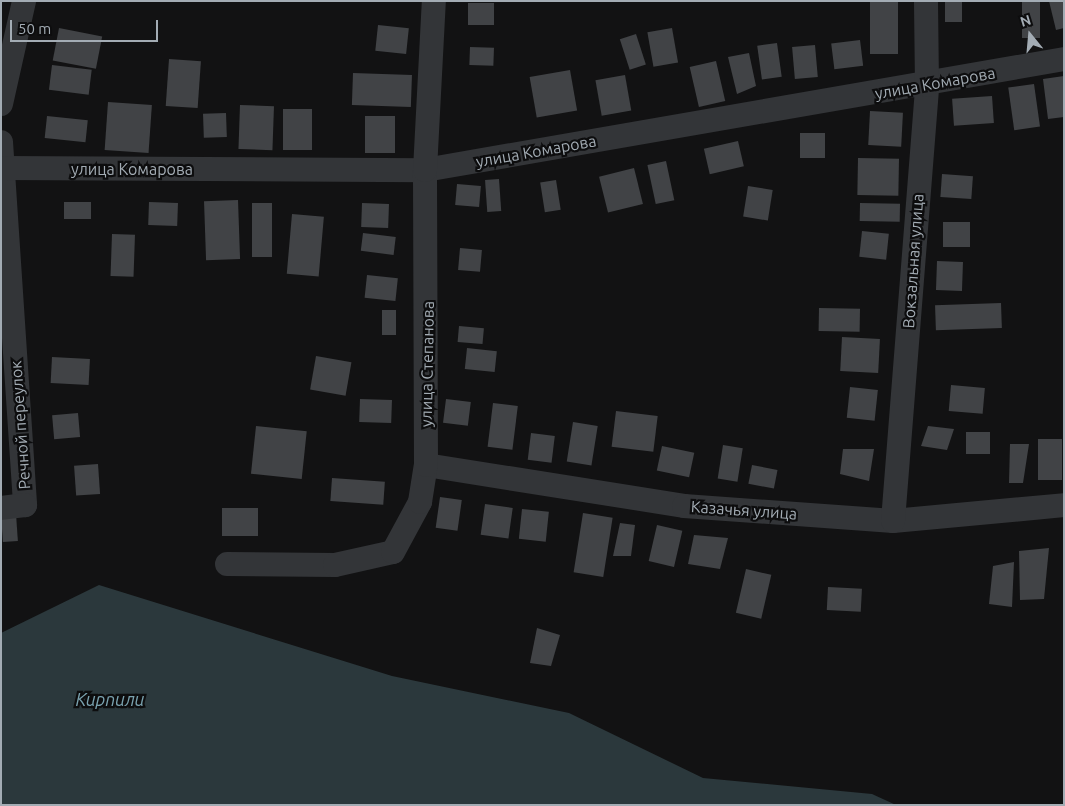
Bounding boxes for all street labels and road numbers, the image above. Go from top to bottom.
street label: улица Комарова [873,63,997,103]
street label: улица Комарова [474,131,598,171]
street label: улица Комарова [71,159,193,179]
street label: Вокзальная улица [899,193,927,329]
street label: улица Степанова [416,301,438,427]
street label: Речной переулок [6,360,34,490]
street label: Казачья улица [690,497,798,523]

